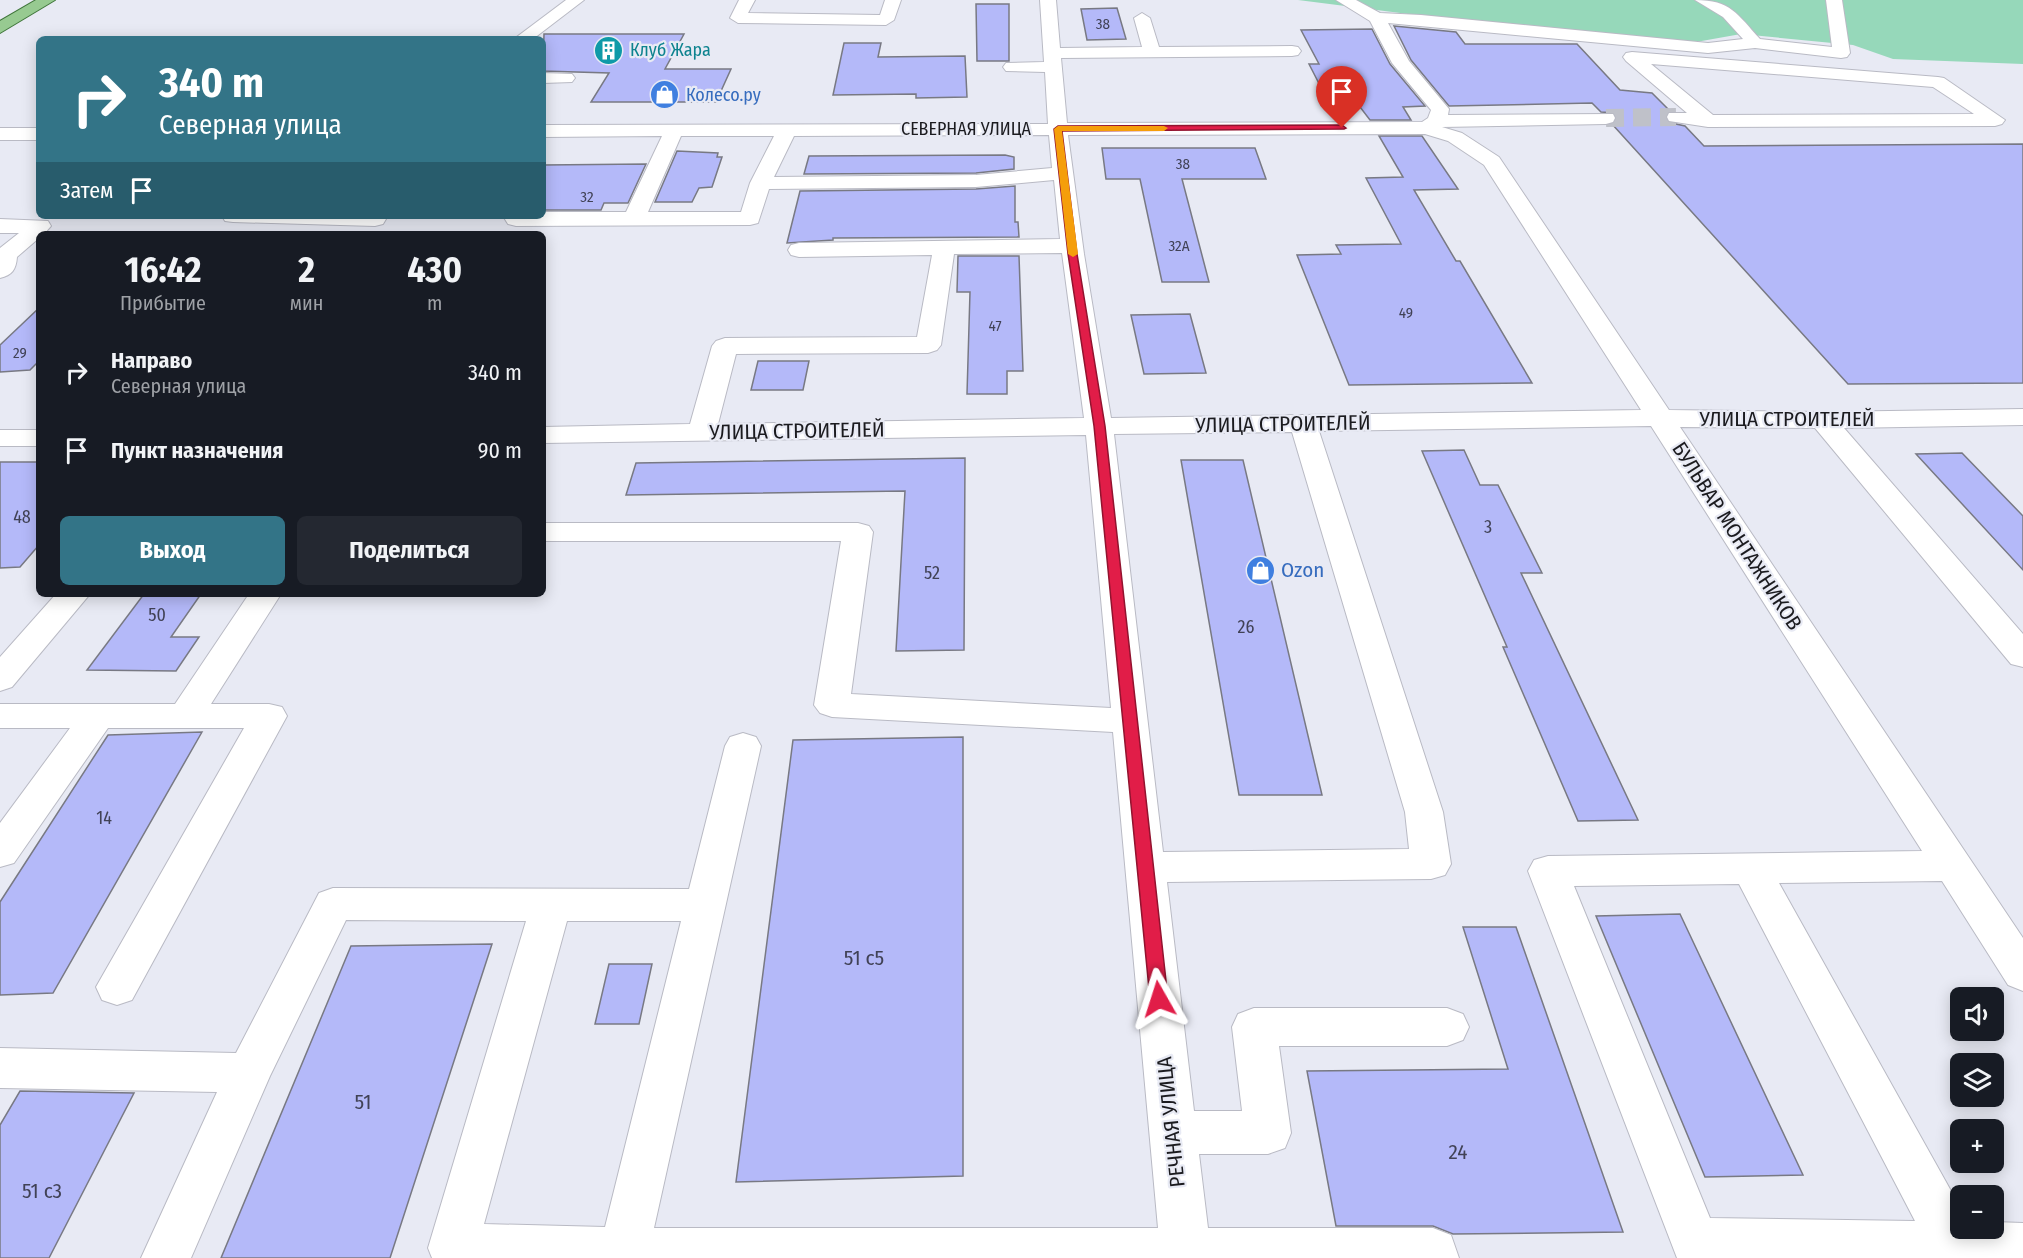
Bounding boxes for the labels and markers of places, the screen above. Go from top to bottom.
building icon: Клуб Жара [593,34,625,66]
place label: Клуб Жара [630,39,711,61]
pin [1316,66,1367,128]
shop icon: Колесо.ру [649,79,681,111]
place label: Колесо.ру [686,84,761,106]
shop icon: Ozon [1244,554,1276,586]
place label: Ozon [1281,557,1324,583]

